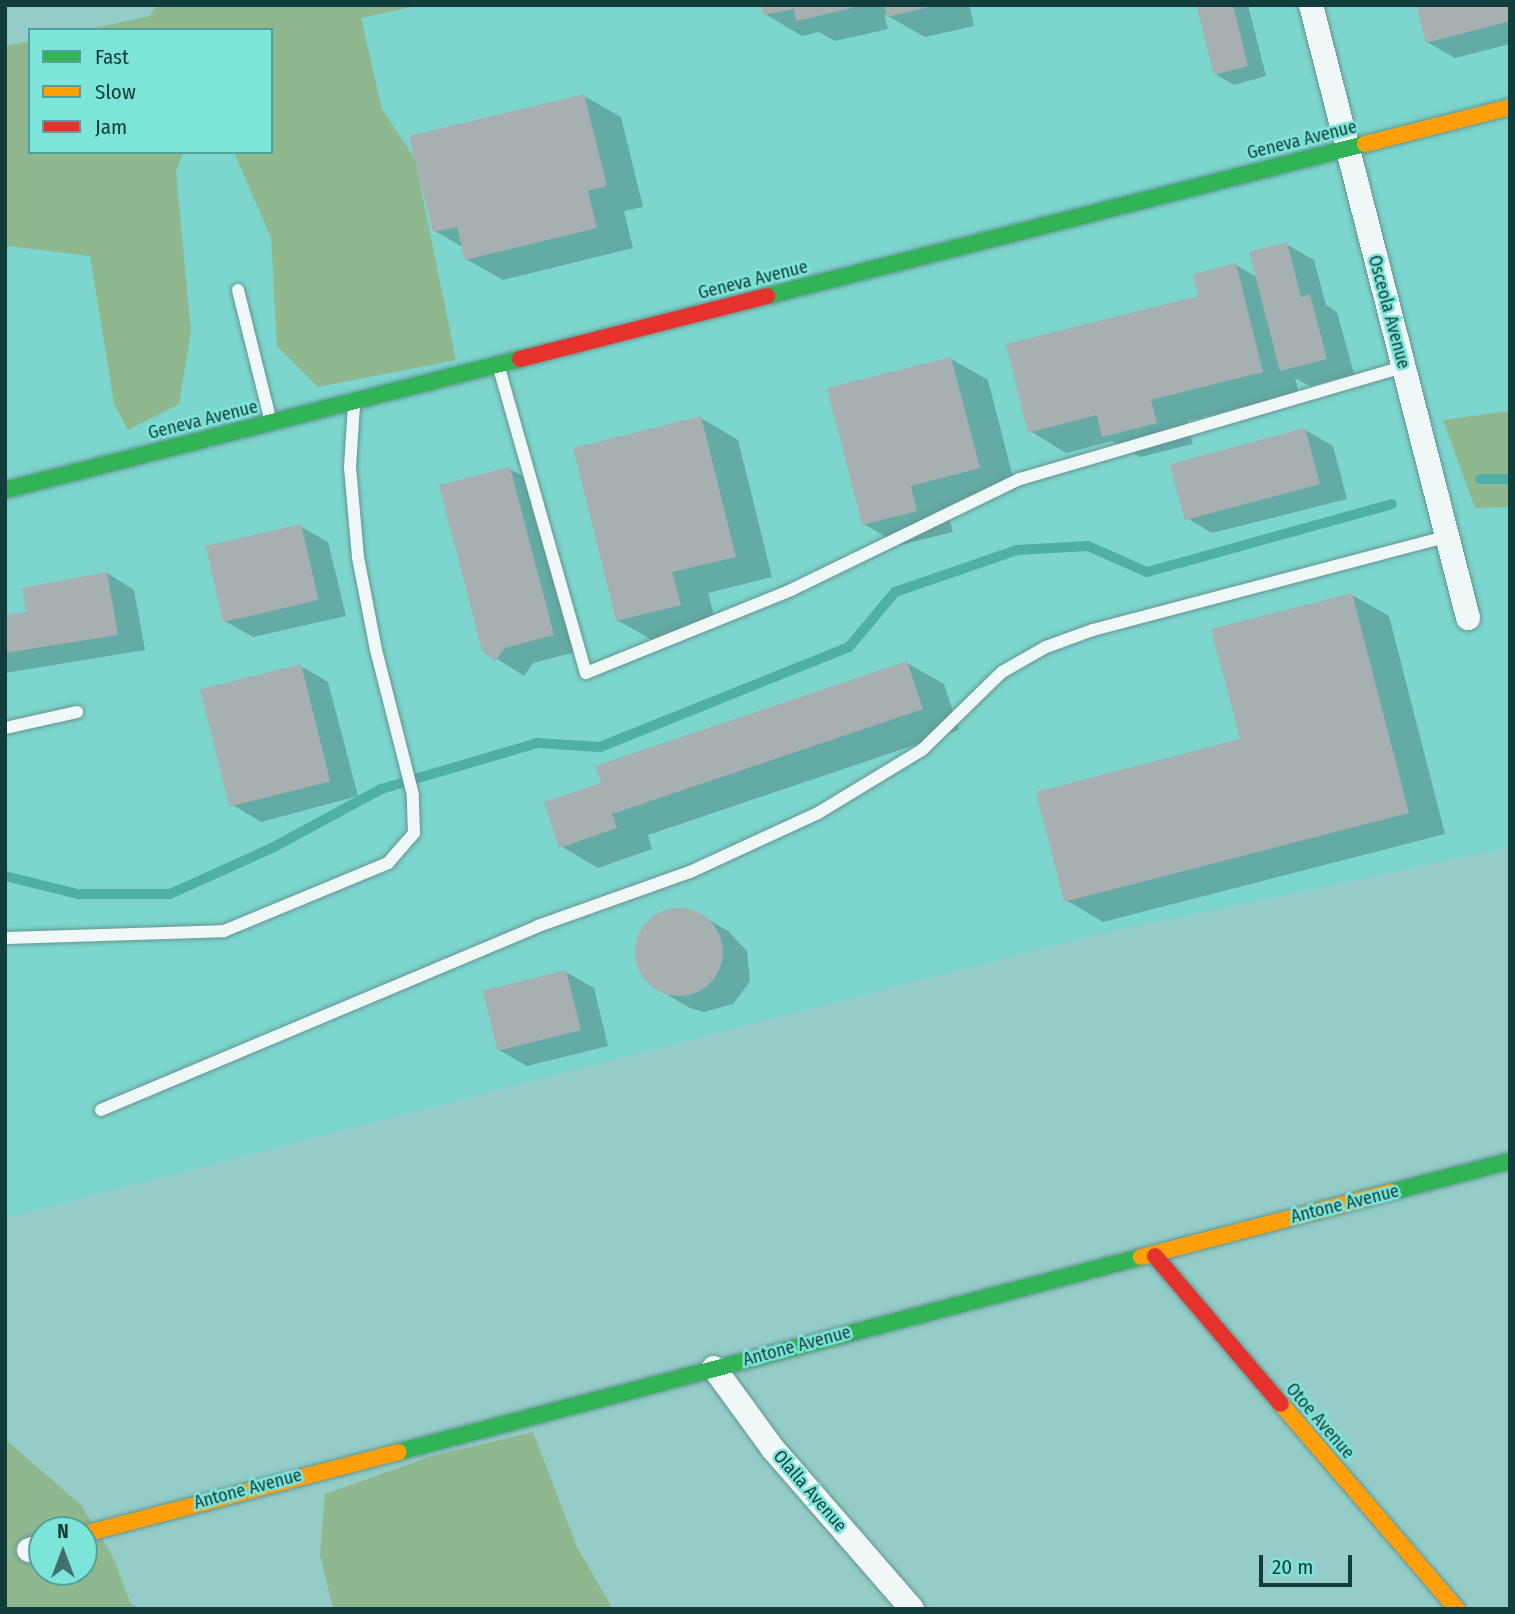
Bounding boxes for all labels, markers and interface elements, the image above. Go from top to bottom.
legend [28,28,273,154]
text: Fast [95,44,129,70]
text: Slow [95,79,136,105]
text: Jam [95,114,127,140]
street label: Geneva Avenue [1245,116,1359,164]
street label: Osceola Avenue [1363,253,1415,371]
street label: Geneva Avenue [696,256,810,304]
street label: Geneva Avenue [146,396,260,444]
street label: Antone Avenue [1289,1180,1401,1228]
street label: Antone Avenue [741,1321,853,1371]
street label: Otoe Avenue [1281,1379,1359,1463]
street label: Olalla Avenue [769,1446,851,1536]
street label: Antone Avenue [192,1464,304,1514]
north arrow [28,1516,98,1586]
text: N [57,1520,69,1543]
scale bar [1263,1540,1356,1584]
text: 20 m [1272,1554,1313,1580]

